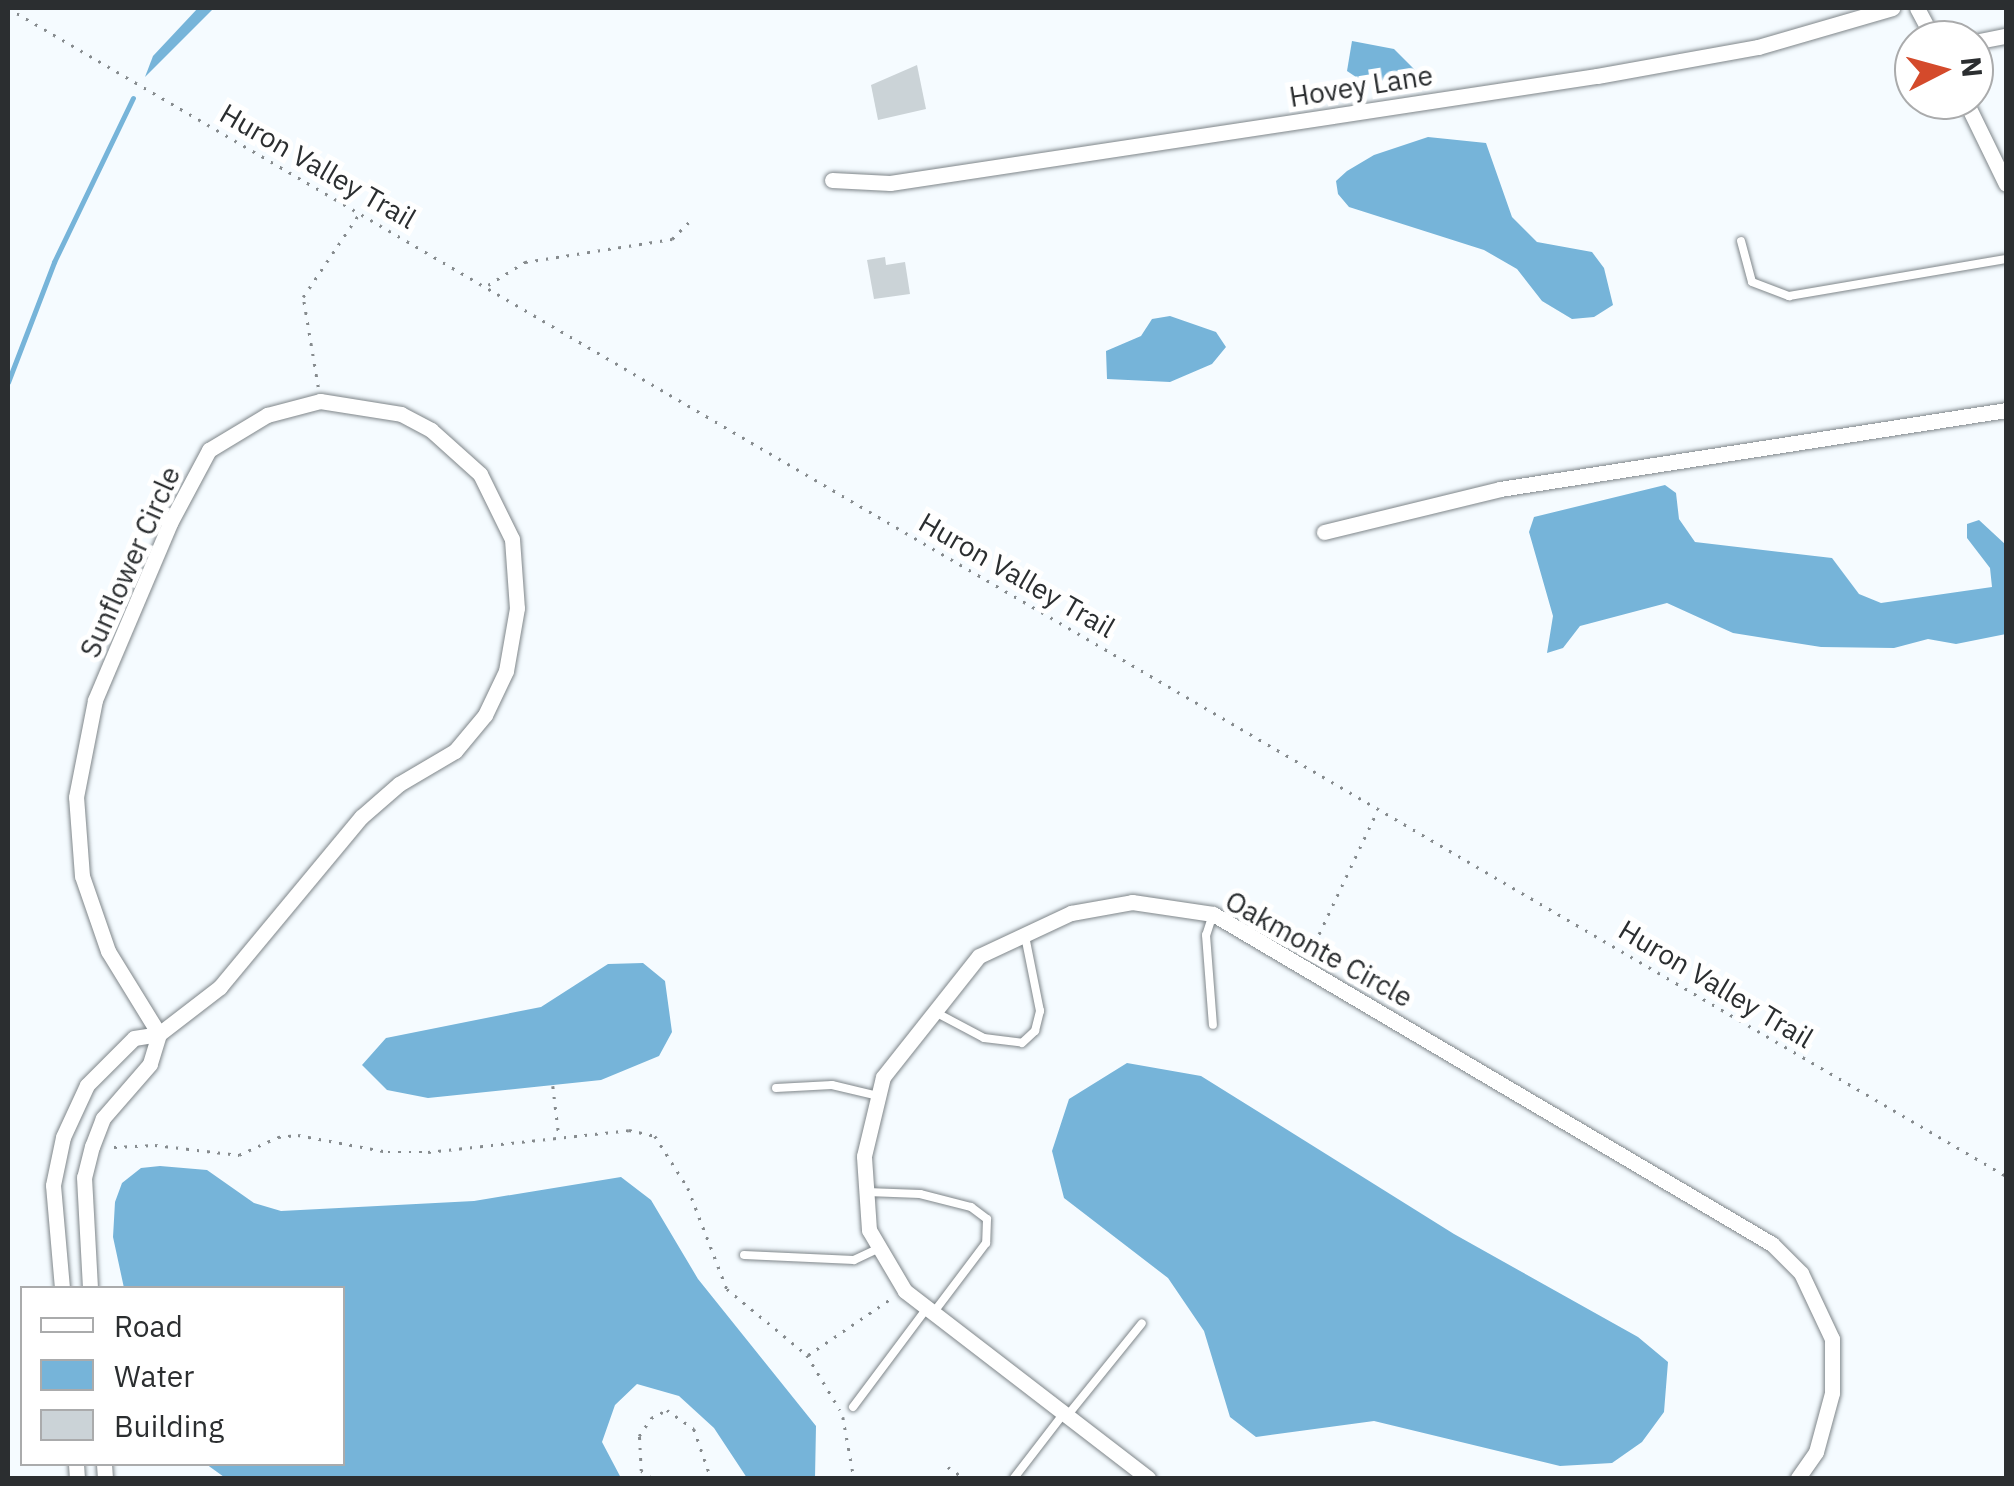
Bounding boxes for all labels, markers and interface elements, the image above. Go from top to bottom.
north arrow [1894,20,1994,120]
text: N [1953,55,1992,79]
street label: Hovey Lane [1287,58,1435,114]
street label: Huron Valley Trail [214,96,422,236]
street label: Sunflower Circle [73,461,187,663]
street label: Huron Valley Trail [913,505,1121,645]
street label: Oakmonte Circle [1220,884,1418,1014]
street label: Huron Valley Trail [1613,913,1819,1055]
legend [20,1286,345,1466]
text: Road [114,1306,183,1345]
text: Water [114,1356,194,1395]
text: Building [114,1406,224,1445]

